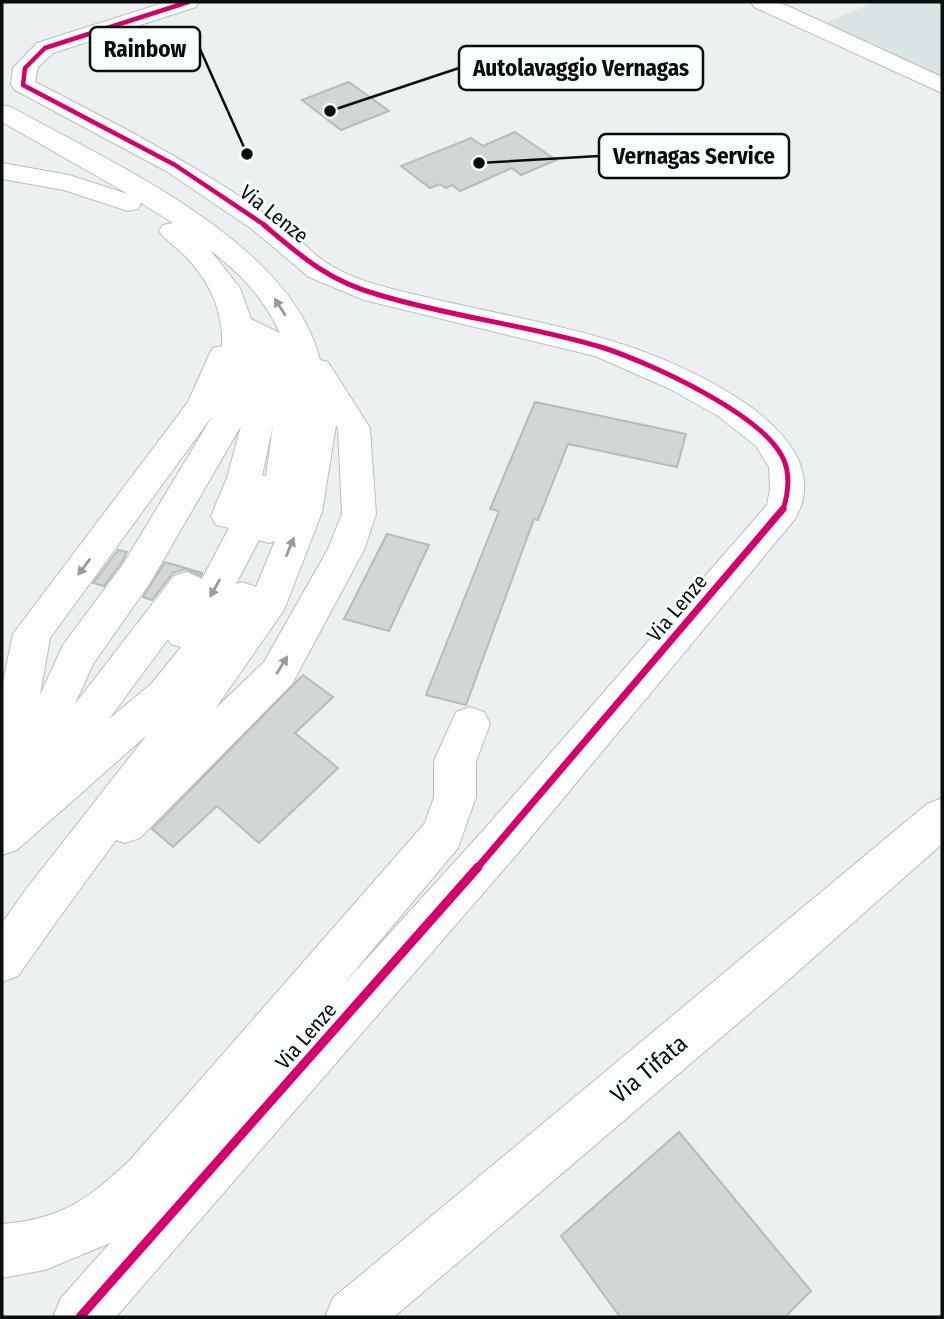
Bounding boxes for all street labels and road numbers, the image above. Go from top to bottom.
street label: Via Lenze [234,179,314,249]
street label: Via Lenze [641,569,713,647]
street label: Via Lenze [270,997,342,1075]
street label: Via Tifata [605,1029,693,1109]

